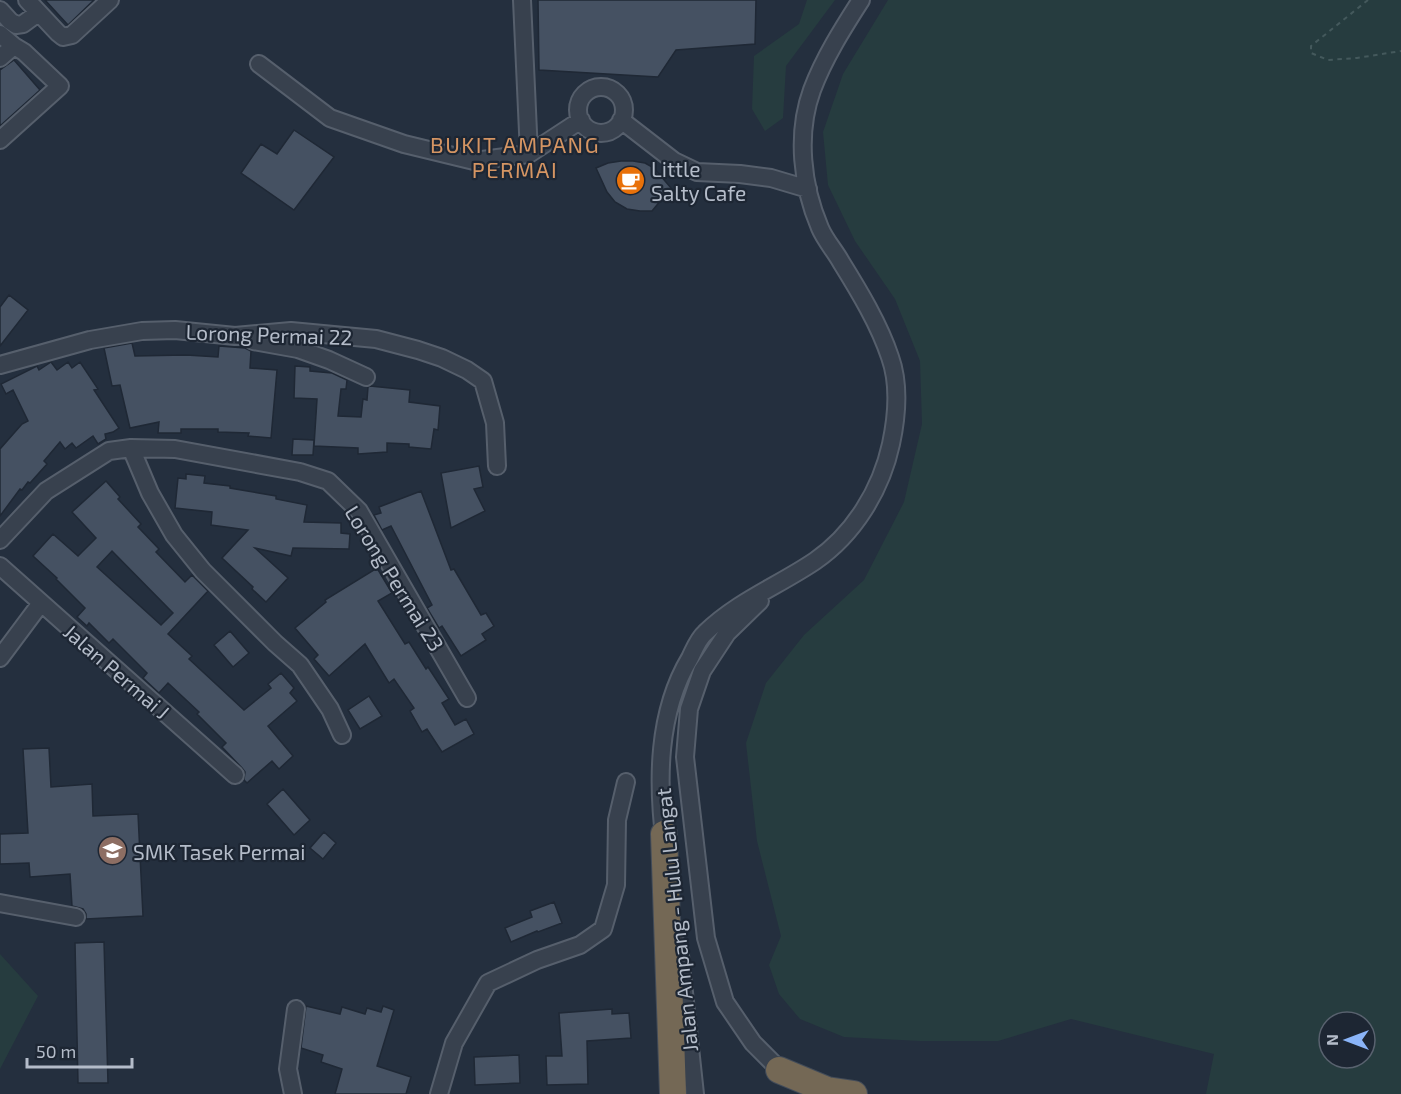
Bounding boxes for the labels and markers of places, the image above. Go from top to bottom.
place label: Little Salty Cafe [651,156,746,205]
cafe icon: Little Salty Cafe [614,164,646,196]
school or university icon: SMK Tasek Permai [96,835,128,867]
place label: SMK Tasek Permai [133,839,306,864]

